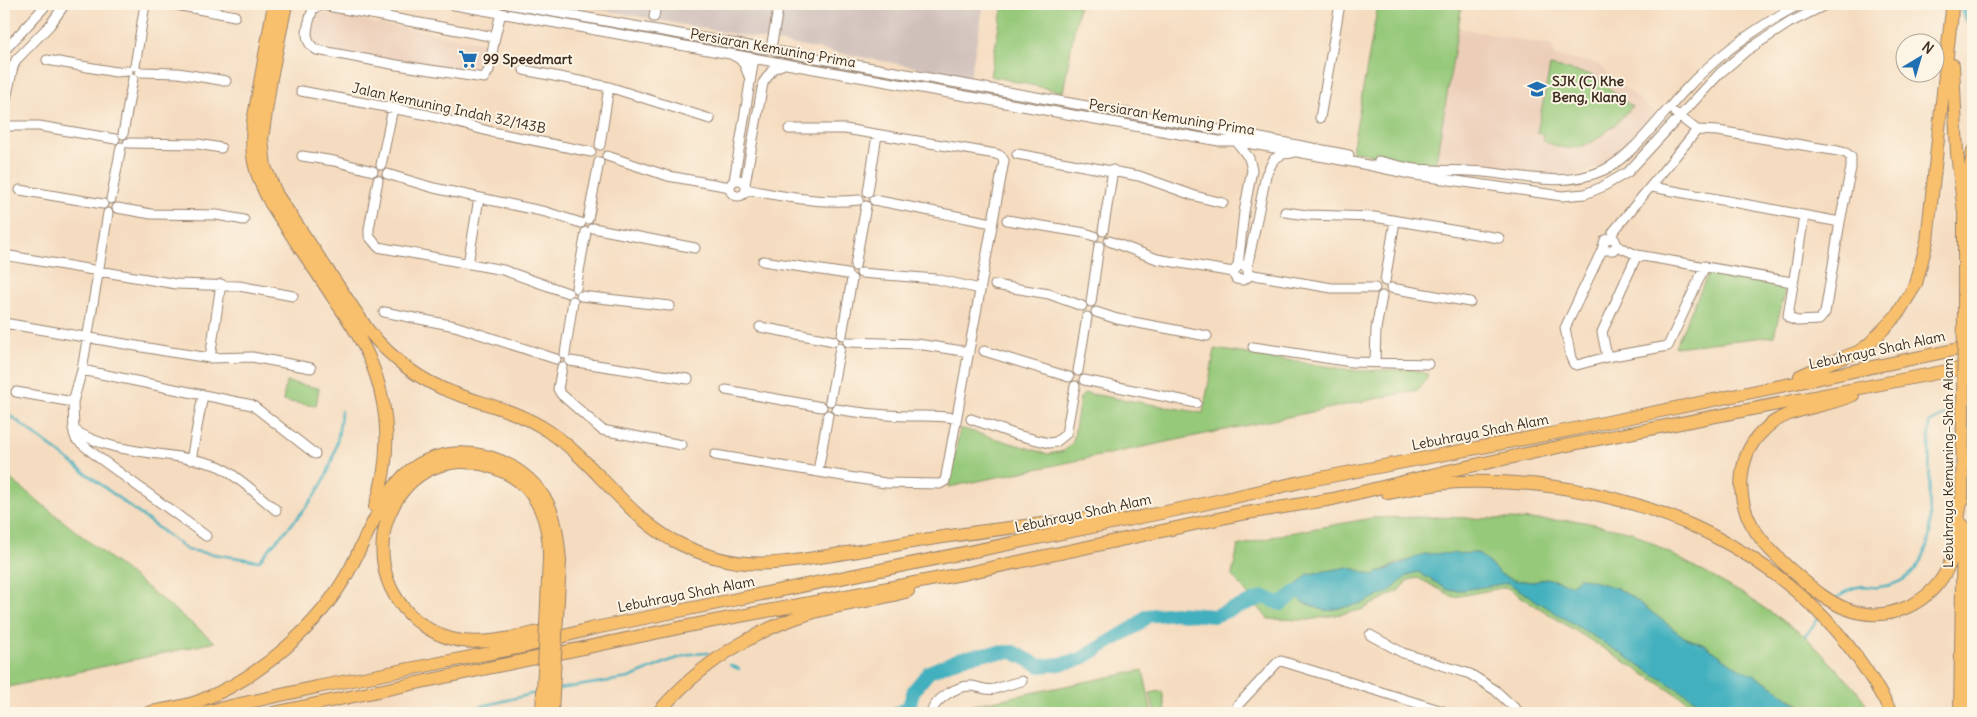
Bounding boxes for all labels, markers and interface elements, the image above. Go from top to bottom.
street label: Persiaran Kemuning Prima [689,25,857,71]
north arrow [1894,32,1944,82]
text: N [1919,38,1937,58]
supermarket icon: 99 Speedmart [457,48,479,70]
place label: 99 Speedmart [483,50,573,68]
place label: SJK (C) Khe Beng, Klang [1552,72,1627,106]
school or university icon: SJK (C) Khe Beng, Klang [1526,78,1548,100]
street label: Jalan Kemuning Indah 32/143B [350,79,548,137]
street label: Persiaran Kemuning Prima [1088,95,1256,139]
street label: Lebuhraya Shah Alam [1807,327,1947,373]
street label: Lebuhraya Kemuning–Shah Alam [1939,358,1957,568]
street label: Lebuhraya Shah Alam [1410,410,1550,454]
street label: Lebuhraya Shah Alam [1013,490,1153,536]
street label: Lebuhraya Shah Alam [616,572,756,616]

